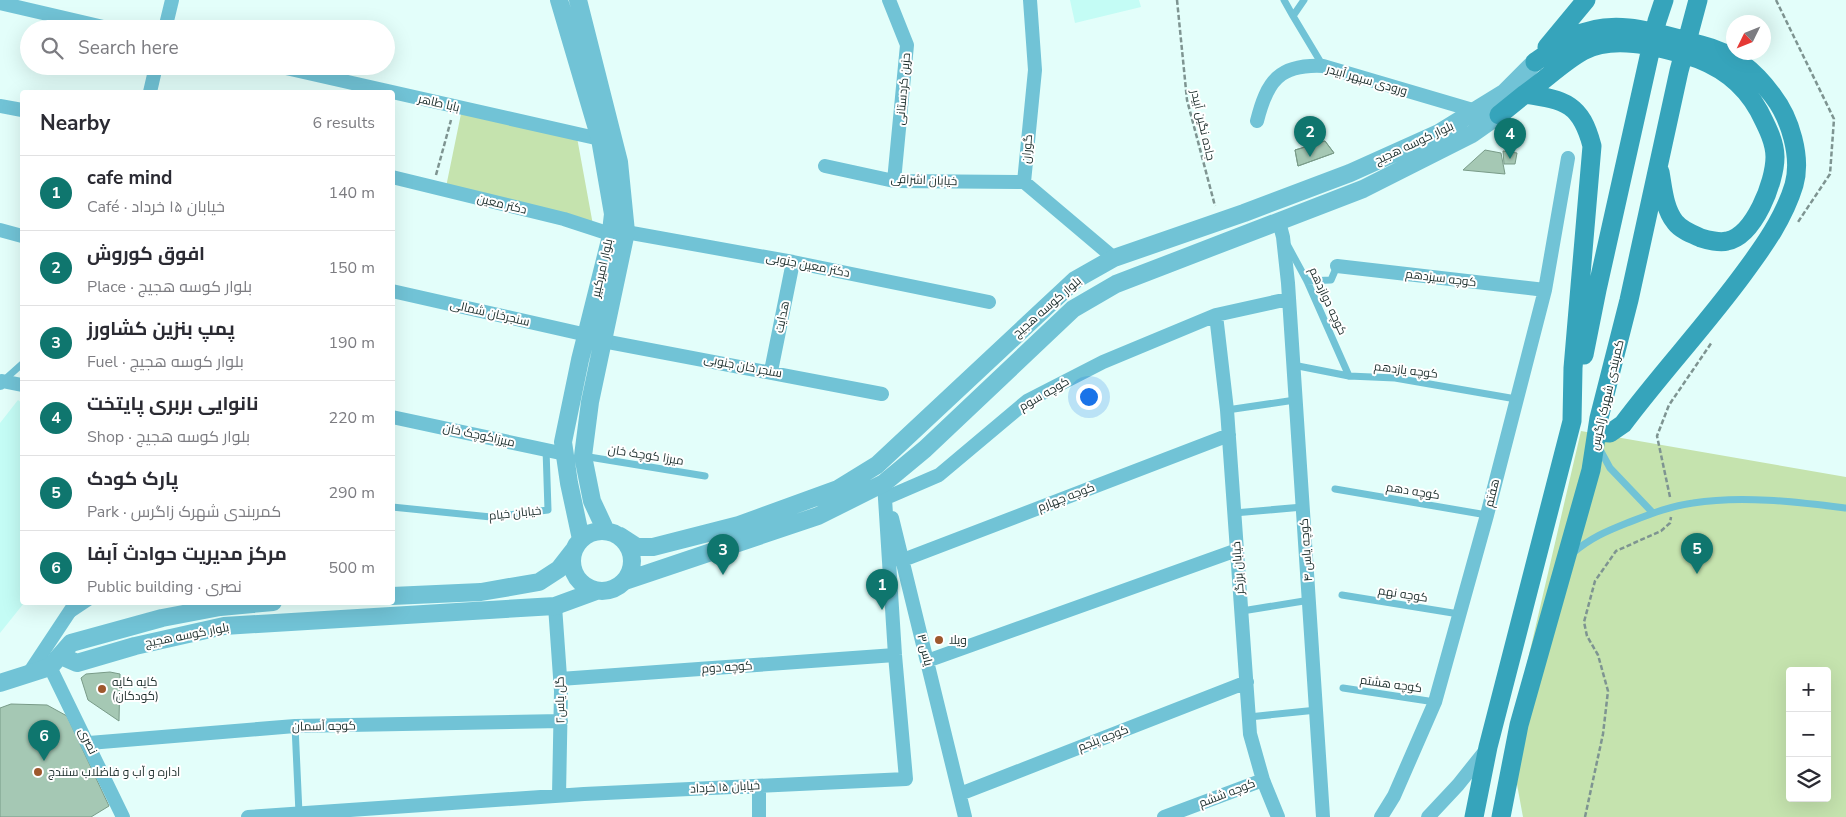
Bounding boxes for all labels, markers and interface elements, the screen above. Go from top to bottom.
north arrow [1726,15,1771,60]
search box [20,20,395,75]
icon: search [38,34,66,62]
text: Search here [78,35,179,61]
street label: حزین کردستانی [892,52,914,126]
street label: ورودی سپهر آبیدر [1324,61,1409,99]
street label: جاده نگین آبیدر [1187,87,1219,162]
street label: بابا طاهر [416,90,461,116]
text: Nearby [40,109,110,137]
text: 6 results [313,112,375,134]
pin: 2 [1294,116,1326,157]
street label: بلوار کوسه هجیج [1372,118,1456,168]
pin: 4 [1494,118,1526,159]
street label: گوران [1018,134,1036,164]
text: cafe mind [87,165,172,191]
street label: خیابان اشراقی [890,171,958,189]
text: 1 [51,182,61,204]
text: 140 m [328,182,375,204]
street label: دکتر معین [475,190,529,218]
text: Café · خیابان ۱۵ خرداد [87,196,225,218]
street label: بلوار امیرکبیر [587,237,616,300]
text: افوق کوروش [87,241,205,267]
street label: دکتر معین جنوبی [765,249,851,281]
text: 2 [51,257,61,279]
text: 150 m [328,257,375,279]
street label: کوچه دوازدهم [1304,264,1351,338]
street label: کوچه سیزدهم [1404,266,1477,291]
street label: بلوار کوسه هجیج [1009,273,1085,341]
text: Place · بلوار کوسه هجیج [87,276,252,298]
street label: سنجرخان شمالی [449,296,531,330]
street label: هدایت [771,300,793,334]
text: پمپ بنزین کشاورز [87,316,235,342]
text: 3 [51,332,61,354]
text: 190 m [328,332,375,354]
street label: کمربندی شهرک زاگرس [1587,338,1627,452]
text: Fuel · بلوار کوسه هجیج [87,351,244,373]
street label: سنجر خان جنوبی [702,351,784,381]
street label: کوچه یازدهم [1373,358,1439,383]
street label: کوچه سوم [1016,373,1073,416]
your location [1076,384,1102,410]
text: نانوایی بربری پایتخت [87,391,258,417]
text: 4 [51,407,61,429]
text: 220 m [328,407,375,429]
street label: میرزاکوچک خان [441,420,517,451]
text: Shop · بلوار کوسه هجیج [87,426,250,448]
street label: میرزا کوچک خان [607,441,685,470]
text: پارک کودک [87,466,178,492]
street label: هفتم [1481,477,1503,509]
street label: کوچه چهارم [1035,479,1097,516]
street label: کوچه دهم [1385,479,1441,504]
text: 5 [51,482,61,504]
text: 290 m [328,482,375,504]
text: Park · کمربندی شهرک زاگرس [87,501,281,523]
street label: خیابان خیام [488,502,542,524]
street label: کوچه یاس ۴ [1296,518,1317,582]
pin: 5 [1681,533,1713,574]
pin: 3 [707,534,739,575]
text: مرکز مدیریت حوادث آبفا [87,541,287,567]
street label: خیابان برزگر [1228,541,1248,596]
text: 6 [51,557,61,579]
text: 500 m [328,557,375,579]
pin: 1 [866,569,898,610]
text: Public building · نصری [87,576,242,598]
street label: کوچه نهم [1377,582,1429,607]
street label: بلوار کوسه هجیج [143,619,231,651]
street label: یاس ۳ [913,632,937,668]
place label: ویلا [949,632,967,648]
marker: ویلا [933,634,945,646]
street label: کوچه دوم [701,657,753,678]
map controls [1786,667,1831,802]
button: + [1786,667,1831,712]
street label: کوچه هشتم [1359,672,1423,697]
place label: کایه کایه (کودکان) [112,674,159,704]
street label: گل یاس۲ [552,676,568,724]
marker: کایه کایه (کودکان) [96,683,108,695]
button: − [1786,712,1831,757]
street label: کوچه آسمان [292,717,356,736]
pin: 6 [28,720,60,761]
street label: کوچه پنجم [1075,721,1131,756]
street label: نصری [75,725,101,757]
button: layers [1786,757,1831,802]
place label: اداره و آب و فاضلاب سنندج [48,764,180,780]
marker: اداره و آب و فاضلاب سنندج [32,766,44,778]
street label: کوچه ششم [1196,775,1258,812]
street label: خیابان ۱۵ خرداد [690,777,760,797]

